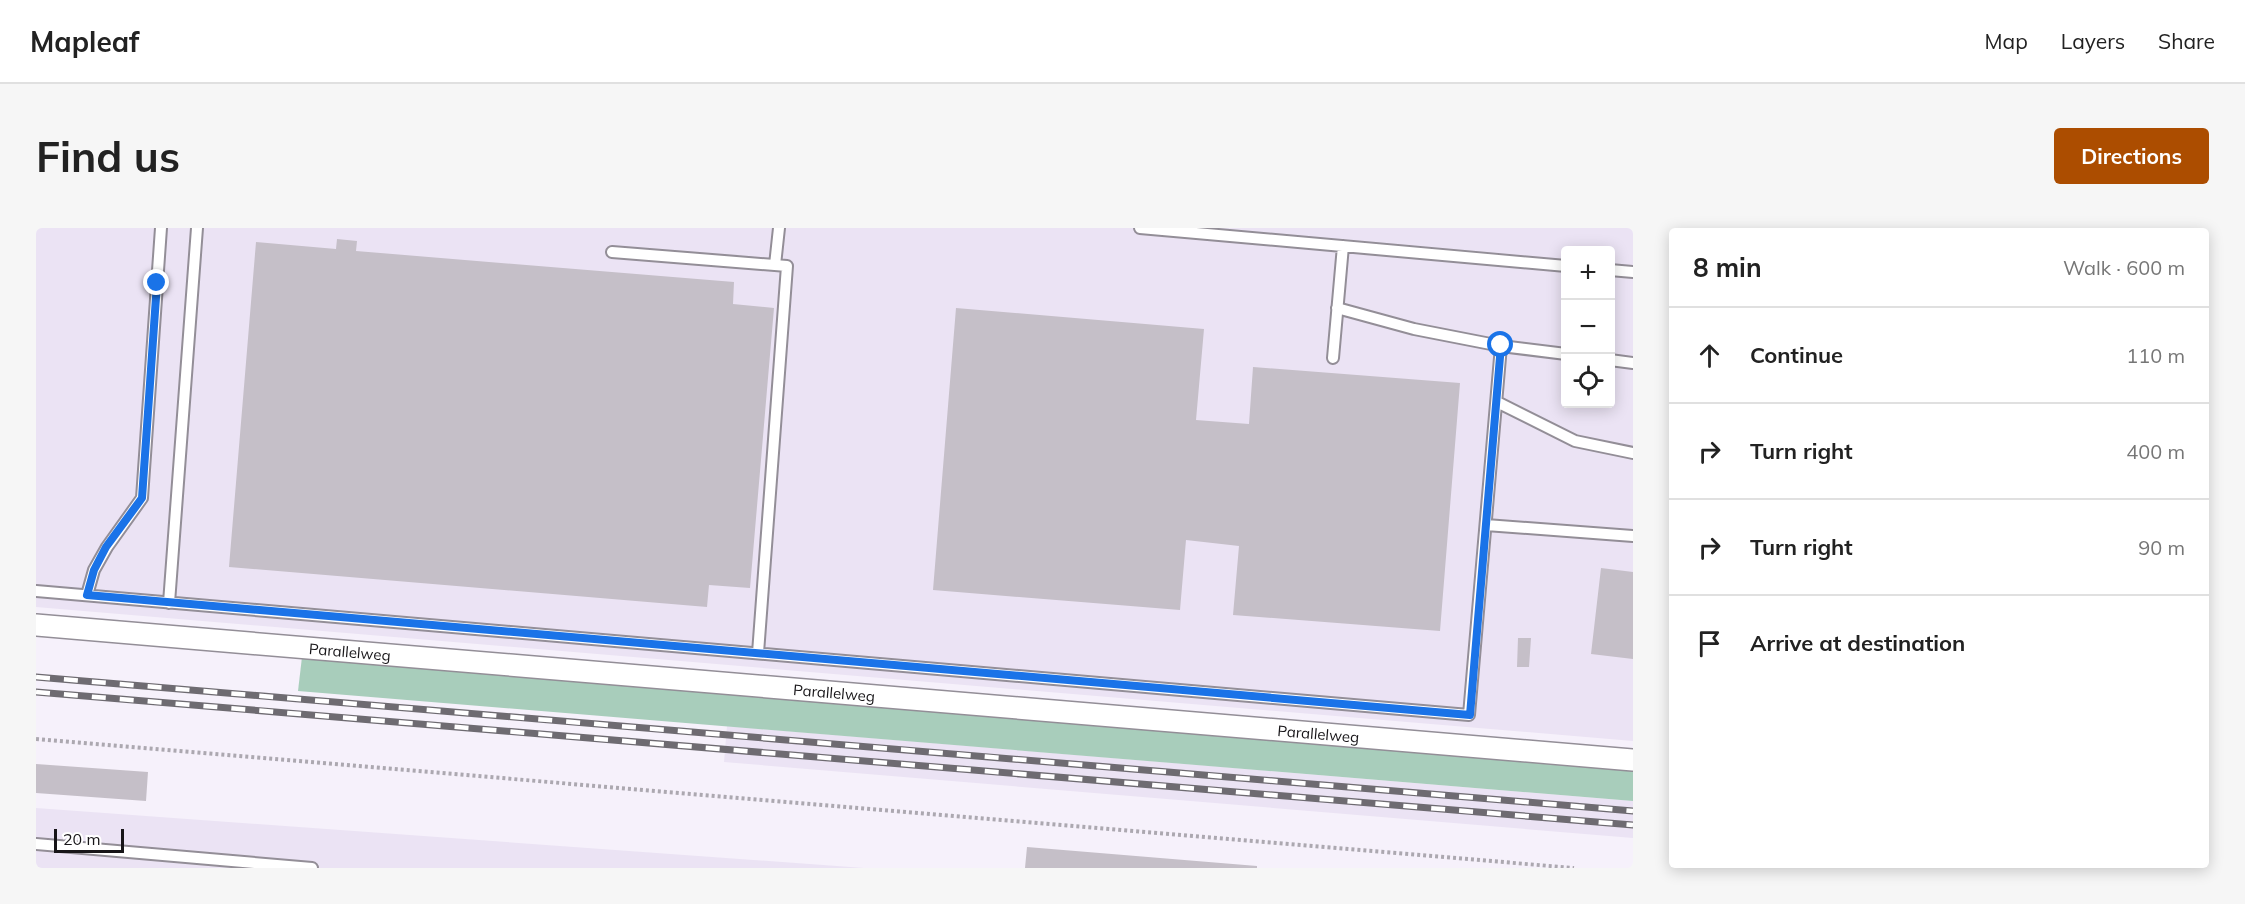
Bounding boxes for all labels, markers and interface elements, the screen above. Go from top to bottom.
text: Mapleaf [30,24,139,59]
text: Map [1985,28,2028,54]
text: Layers [2061,28,2125,54]
text: Share [2158,28,2215,54]
button: Directions [2054,128,2209,184]
text: Find us [36,130,180,183]
map controls [1561,246,1615,408]
button: + [1561,246,1615,300]
text: 8 min [1693,251,1762,284]
text: Walk · 600 m [2063,255,2185,280]
route end [143,269,169,295]
button: − [1561,300,1615,354]
route start [1487,331,1513,357]
icon: ahead [1693,339,1726,372]
text: Continue [1750,341,1843,369]
text: 110 m [2126,343,2185,368]
button: locate [1561,354,1615,408]
icon: right [1693,435,1726,468]
text: Turn right [1750,437,1853,465]
text: 400 m [2126,439,2185,464]
icon: right [1693,531,1726,564]
text: Turn right [1750,533,1853,561]
text: 90 m [2138,535,2185,560]
icon: arrive [1693,627,1726,660]
text: Arrive at destination [1750,629,1965,657]
street label: Parallelweg [308,639,391,664]
street label: Parallelweg [793,680,876,705]
street label: Parallelweg [1277,720,1360,746]
scale bar [54,826,124,854]
text: 20 m [63,829,100,849]

